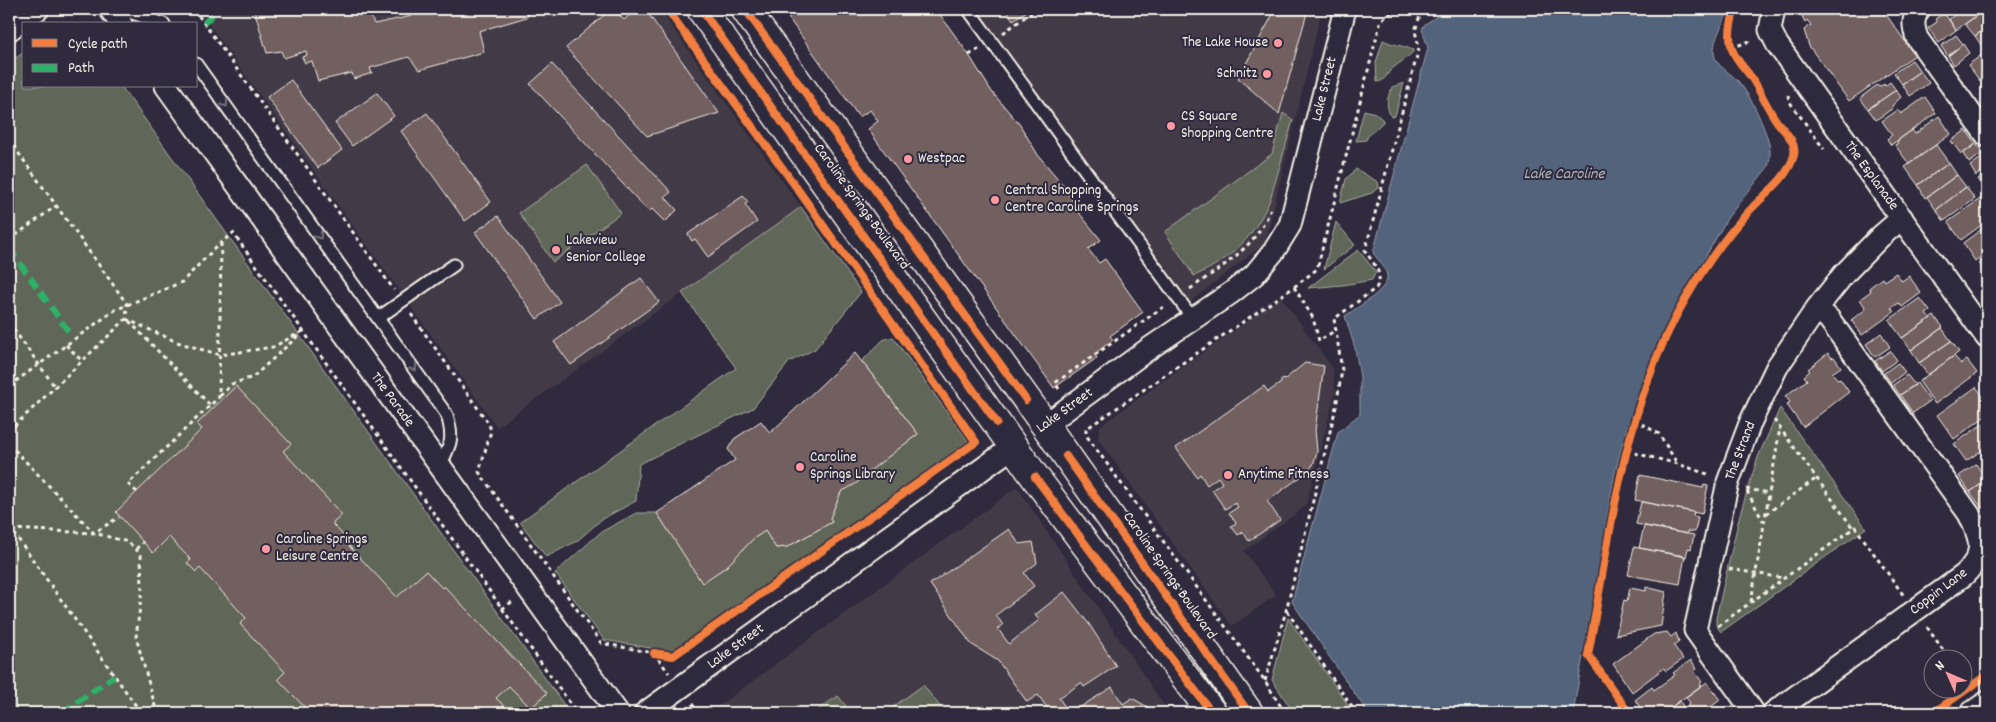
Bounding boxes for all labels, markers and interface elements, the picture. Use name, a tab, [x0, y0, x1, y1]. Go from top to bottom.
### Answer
legend	[22, 22, 198, 88]
place label: The Lake House	[1182, 32, 1268, 54]
text: Cycle path	[68, 34, 128, 56]
marker: The Lake House	[1272, 37, 1284, 49]
street label: Lake Street	[1306, 54, 1344, 124]
text: Path	[68, 58, 94, 80]
place label: Schnitz	[1217, 63, 1257, 85]
marker: Schnitz	[1261, 68, 1273, 80]
one-way arrow	[219, 98, 228, 108]
place label: CS Square Shopping Centre	[1181, 106, 1274, 145]
marker: CS Square Shopping Centre	[1165, 120, 1177, 132]
street label: The Esplanade	[1838, 137, 1904, 216]
street label: Caroline Springs Boulevard	[808, 139, 914, 275]
place label: Westpac	[918, 148, 965, 170]
marker: Westpac	[902, 153, 914, 165]
water label: Lake Caroline	[1524, 163, 1605, 186]
place label: Central Shopping Centre Caroline Springs	[1005, 180, 1139, 219]
marker: Central Shopping Centre Caroline Springs	[989, 194, 1001, 206]
one-way arrow	[313, 230, 322, 240]
place label: Lakeview Senior College	[566, 230, 646, 269]
marker: Lakeview Senior College	[550, 244, 562, 256]
one-way arrow	[407, 363, 417, 372]
street label: The Parade	[365, 368, 420, 432]
street label: Lake Street	[1032, 382, 1098, 439]
street label: The Strand	[1720, 418, 1762, 484]
place label: Caroline Springs Library	[810, 447, 896, 486]
marker: Caroline Springs Library	[794, 461, 806, 473]
place label: Anytime Fitness	[1238, 464, 1329, 486]
marker: Anytime Fitness	[1222, 469, 1234, 481]
street label: Caroline Springs Boulevard	[1117, 508, 1221, 644]
place label: Caroline Springs Leisure Centre	[276, 529, 368, 568]
marker: Caroline Springs Leisure Centre	[260, 543, 272, 555]
street label: Coppin Lane	[1905, 563, 1973, 621]
street label: Lake Street	[703, 618, 769, 675]
north arrow	[1924, 650, 1974, 700]
text: N	[1931, 657, 1950, 676]

